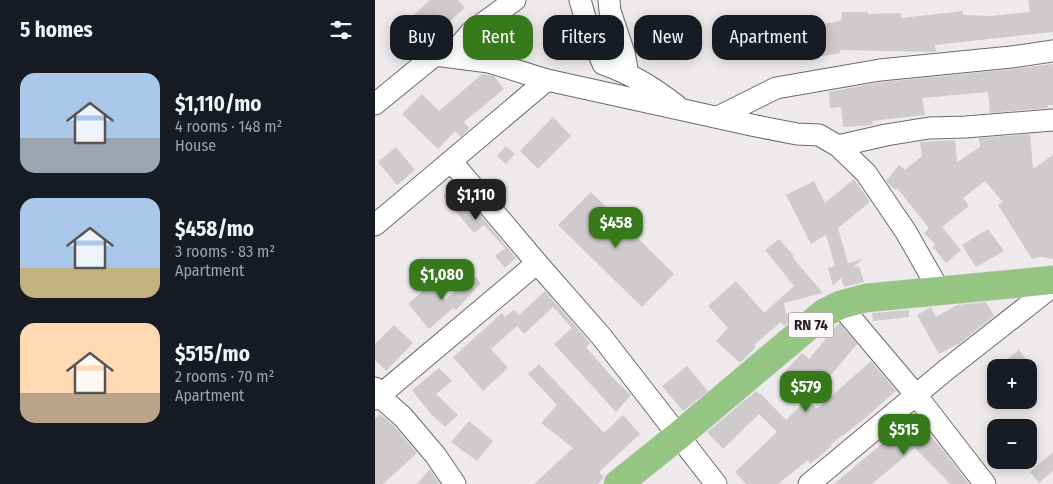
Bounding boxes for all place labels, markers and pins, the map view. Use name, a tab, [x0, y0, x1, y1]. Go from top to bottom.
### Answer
pin: $1,110	[435, 178, 517, 221]
pin: $458	[586, 206, 646, 249]
pin: $1,080	[401, 258, 483, 301]
pin: $579	[776, 370, 836, 413]
pin: $515	[874, 414, 934, 456]

